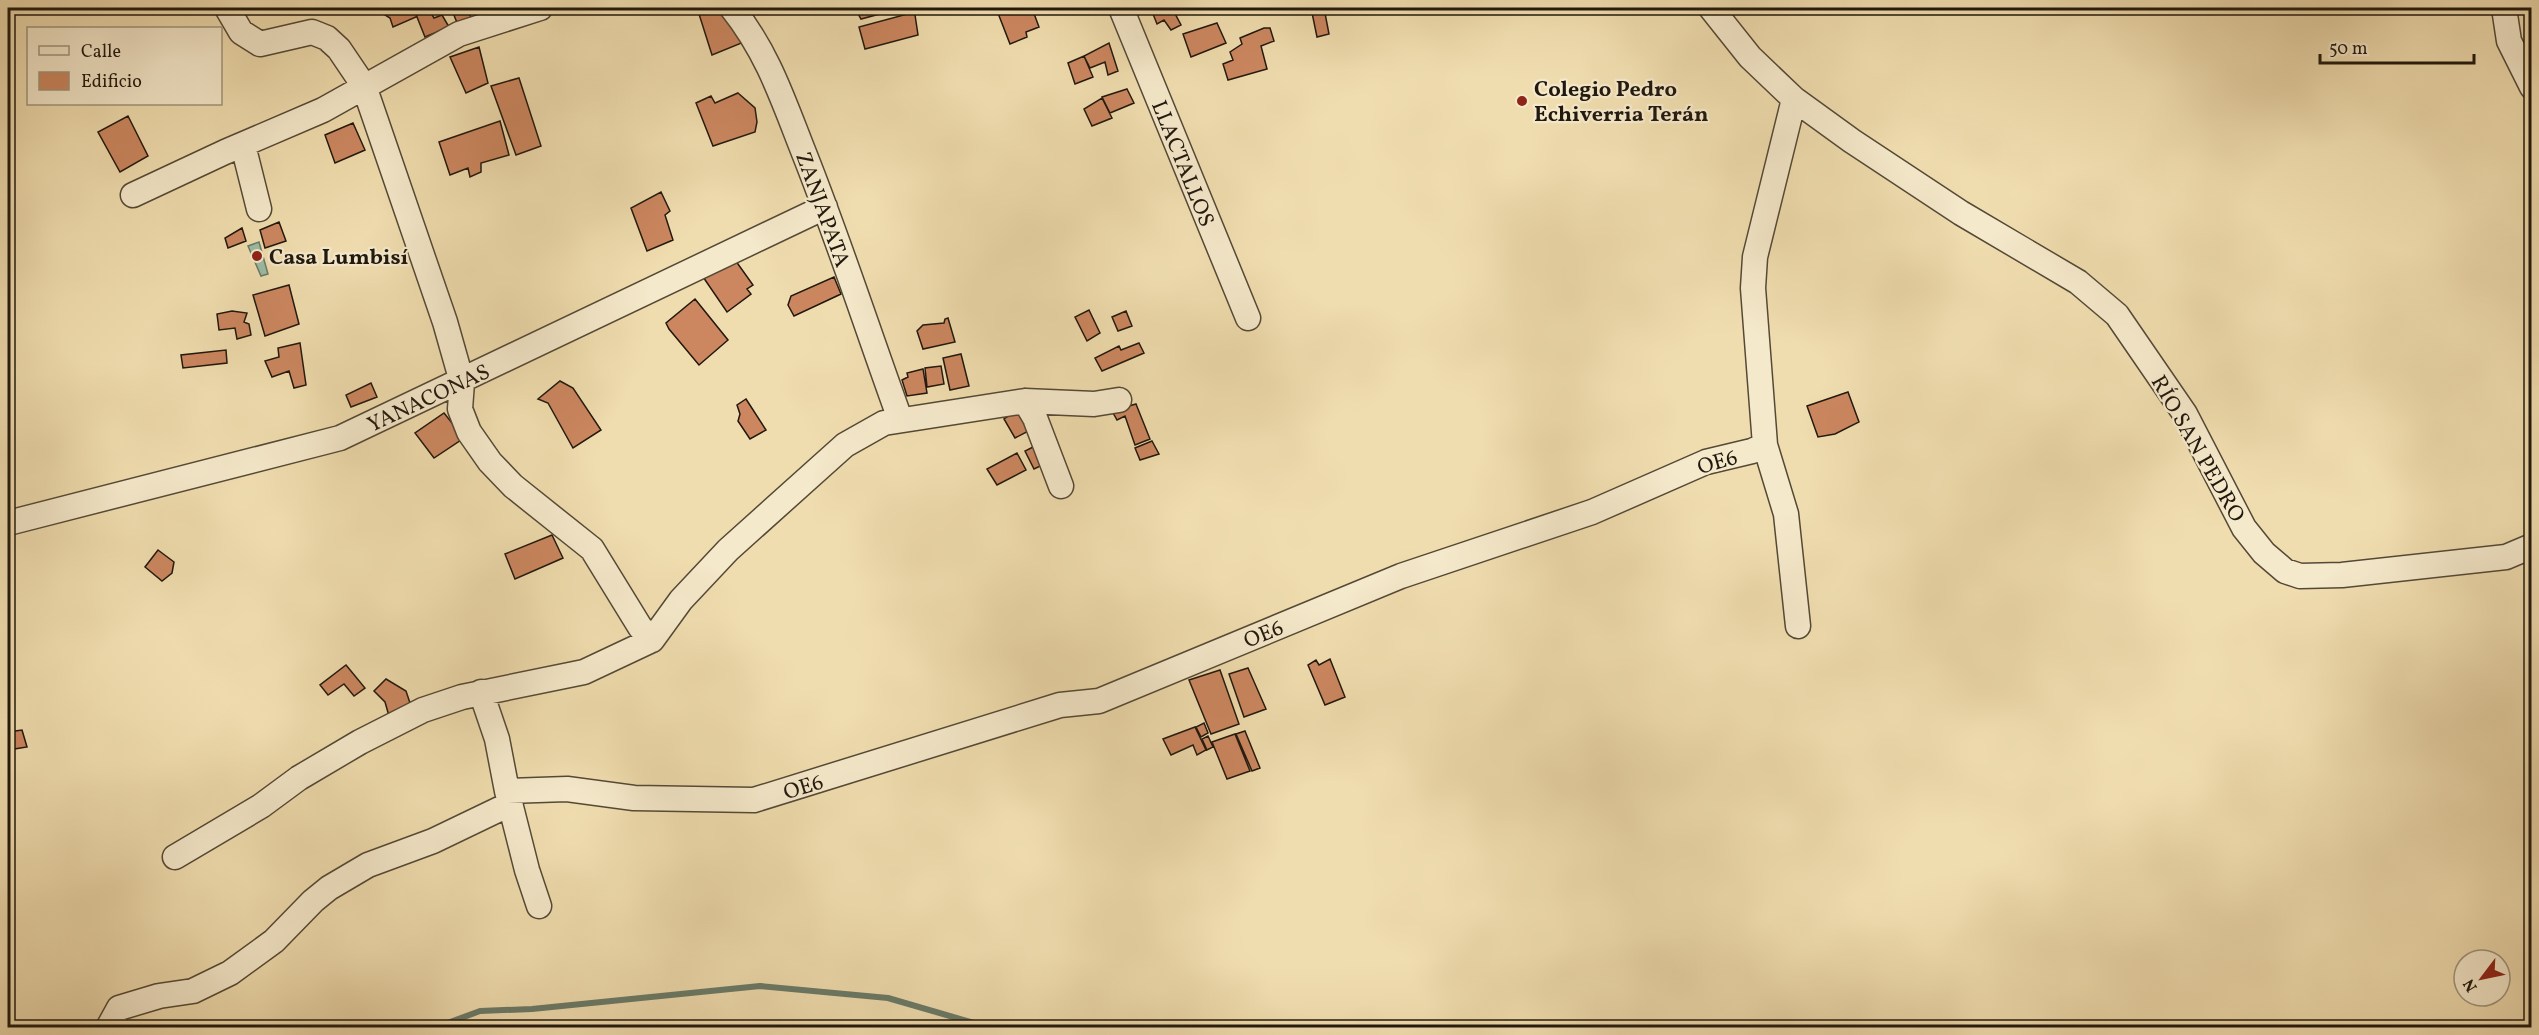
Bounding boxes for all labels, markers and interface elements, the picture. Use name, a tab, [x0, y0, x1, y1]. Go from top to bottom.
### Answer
legend	[27, 27, 222, 105]
scale bar	[2320, 27, 2474, 65]
text: 50 m	[2329, 37, 2368, 62]
text: Calle	[81, 40, 121, 65]
text: Edificio	[81, 70, 142, 95]
place label: Colegio Pedro Echiverria Terán	[1534, 75, 1709, 131]
marker: Colegio Pedro Echiverria Terán	[1515, 94, 1529, 108]
street label: LLACTALLOS	[1142, 96, 1221, 232]
street label: ZANJAPATA	[786, 148, 857, 272]
place label: Casa Lumbisí	[269, 243, 408, 274]
marker: Casa Lumbisí	[250, 249, 264, 263]
street label: YANACONAS	[363, 357, 496, 441]
street label: RÍO SAN PEDRO	[2142, 370, 2251, 528]
street label: OE6	[1694, 443, 1741, 484]
street label: OE6	[1239, 613, 1288, 657]
street label: OE6	[780, 768, 828, 809]
north arrow	[2452, 948, 2512, 1008]
text: N	[2458, 974, 2483, 996]

